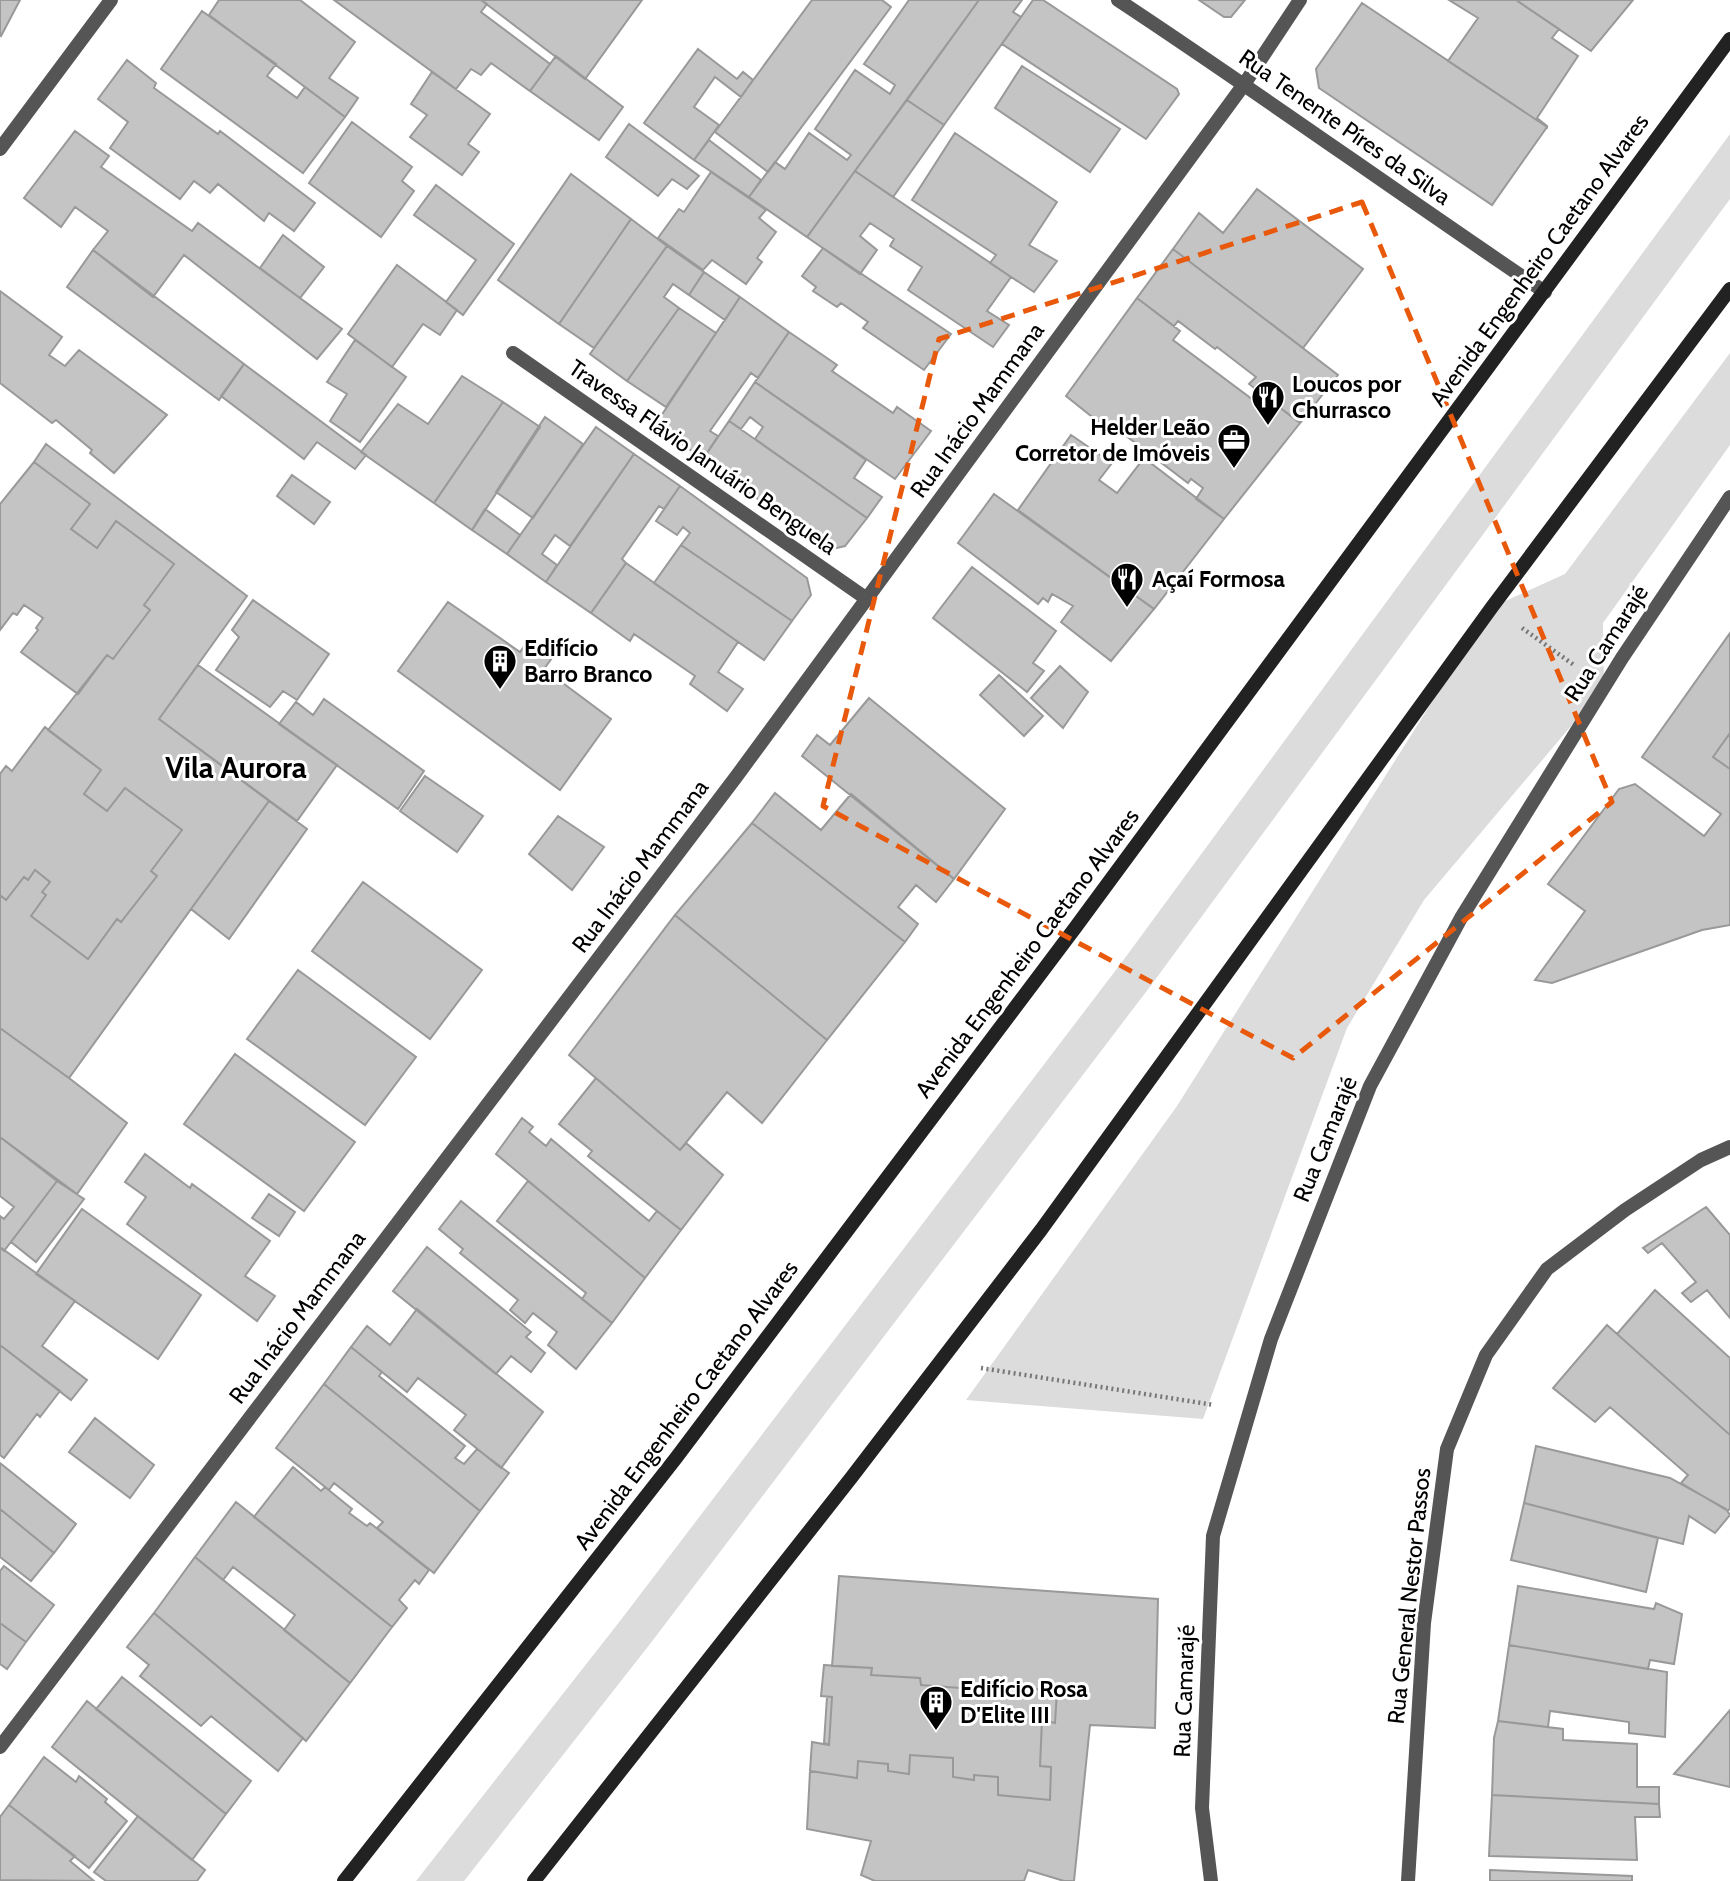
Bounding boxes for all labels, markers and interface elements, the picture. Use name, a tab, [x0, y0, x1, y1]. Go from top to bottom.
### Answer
street label: Rua Tenente Píres da Silva	[1234, 43, 1456, 211]
street label: Avenida Engenheiro Caetano Alvares	[1423, 108, 1655, 412]
street label: Rua Inácio Mammana	[904, 317, 1050, 503]
street label: Travessa Flávio Januário Benguela	[564, 353, 842, 561]
place label: Loucos por Churrasco	[1292, 370, 1402, 424]
restaurant icon: Loucos por Churrasco	[1249, 378, 1287, 427]
place label: Helder Leão Corretor de Imóveis	[1015, 413, 1210, 467]
office icon: Helder Leão Corretor de Imóveis	[1215, 421, 1253, 470]
restaurant icon: Açaí Formosa	[1108, 560, 1146, 609]
place label: Açaí Formosa	[1152, 565, 1286, 593]
street label: Rua Camarajé	[1558, 579, 1654, 706]
place label: Edifício Barro Branco	[524, 634, 652, 688]
building icon: Edifício Barro Branco	[481, 642, 519, 691]
district label: Vila Aurora	[165, 749, 307, 786]
street label: Rua Inácio Mammana	[566, 774, 714, 958]
street label: Avenida Engenheiro Caetano Alvares	[909, 803, 1145, 1103]
street label: Rua Camarajé	[1287, 1072, 1363, 1206]
street label: Rua Inácio Mammana	[223, 1225, 371, 1409]
street label: Avenida Engenheiro Caetano Alvares	[568, 1255, 804, 1555]
street label: Rua General Nestor Passos	[1382, 1467, 1436, 1725]
street label: Rua Camarajé	[1168, 1624, 1200, 1758]
place label: Edifício Rosa D'Elite III	[960, 1675, 1088, 1729]
building icon: Edifício Rosa D'Elite III	[917, 1683, 955, 1732]

